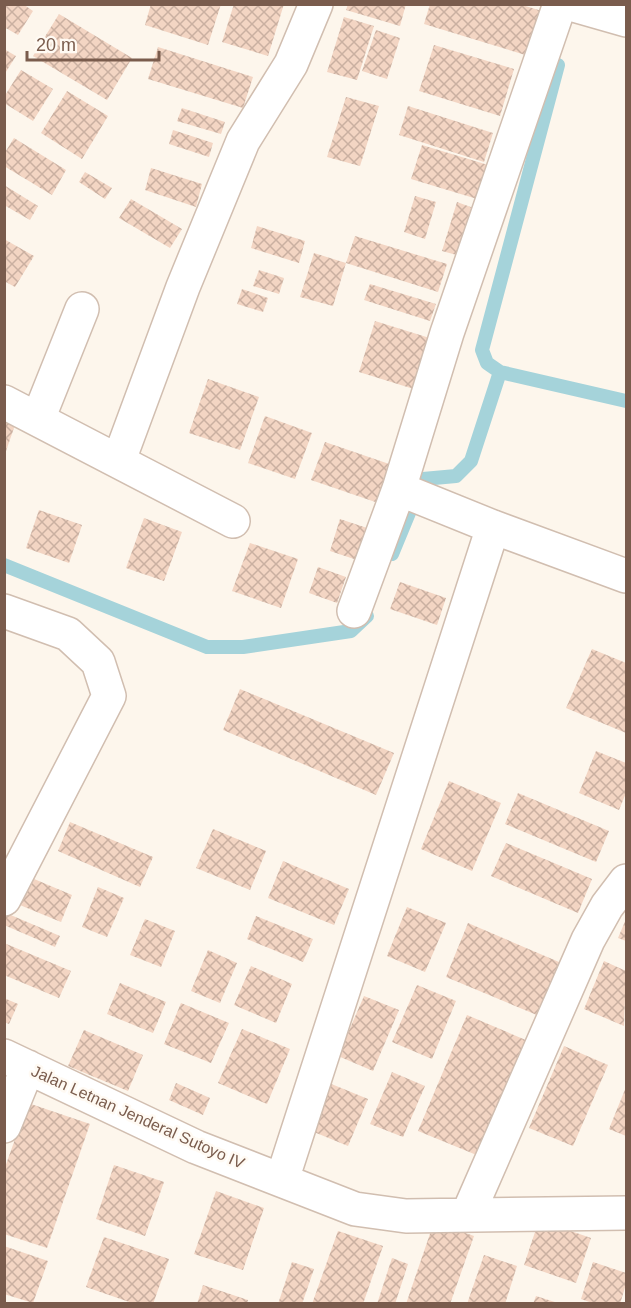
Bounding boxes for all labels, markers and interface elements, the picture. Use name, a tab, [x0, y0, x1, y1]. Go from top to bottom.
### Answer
scale bar	[27, 24, 159, 62]
text: 20 m	[36, 35, 76, 55]
street label: Jalan Letnan Jenderal Sutoyo IV	[29, 1062, 247, 1172]

